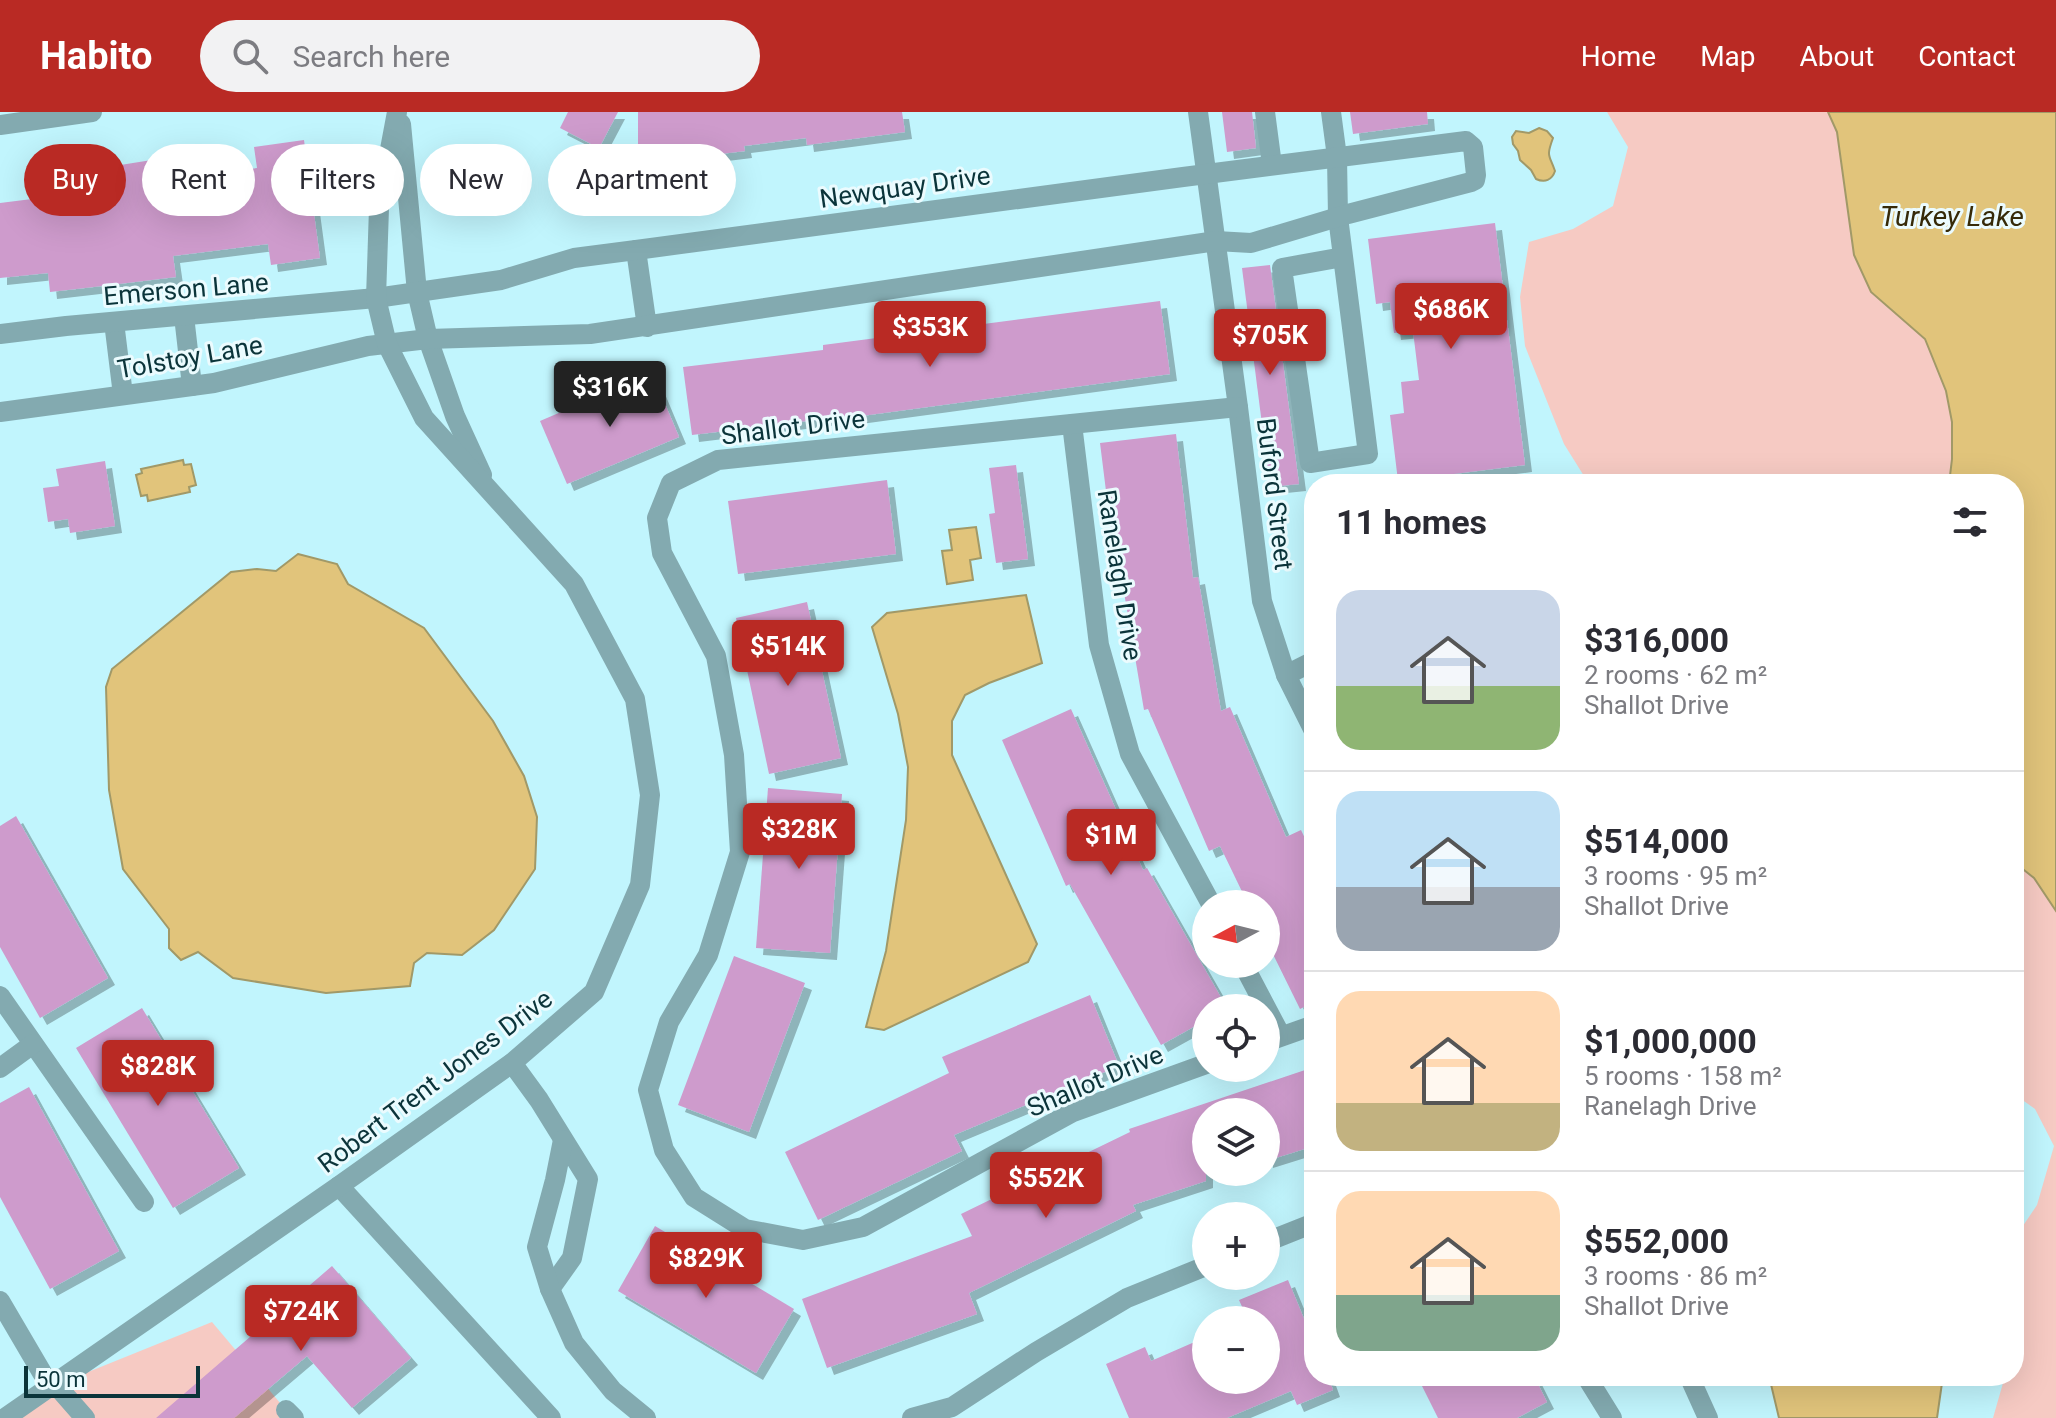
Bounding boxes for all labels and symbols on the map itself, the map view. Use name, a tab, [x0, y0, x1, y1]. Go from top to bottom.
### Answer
street label: Newquay Drive	[818, 160, 992, 214]
water label: Turkey Lake	[1880, 200, 2024, 233]
street label: Emerson Lane	[102, 267, 270, 311]
pin: $686K	[1395, 283, 1507, 351]
pin: $353K	[874, 301, 986, 369]
pin: $705K	[1214, 309, 1326, 377]
street label: Tolstoy Lane	[115, 329, 265, 385]
pin: $316K	[554, 361, 666, 429]
street label: Shallot Drive	[719, 403, 867, 451]
street label: Buford Street	[1251, 416, 1299, 572]
street label: Ranelagh Drive	[1092, 487, 1148, 663]
pin: $514K	[732, 620, 844, 688]
pin: $328K	[743, 803, 855, 871]
pin: $1M	[1072, 809, 1150, 877]
north arrow	[1192, 890, 1280, 978]
street label: Robert Trent Jones Drive	[312, 983, 558, 1179]
street label: Shallot Drive	[1023, 1039, 1167, 1123]
pin: $828K	[102, 1040, 214, 1108]
pin: $552K	[990, 1152, 1102, 1220]
pin: $829K	[650, 1232, 762, 1300]
pin: $724K	[245, 1285, 357, 1353]
scale bar	[24, 1362, 200, 1398]

